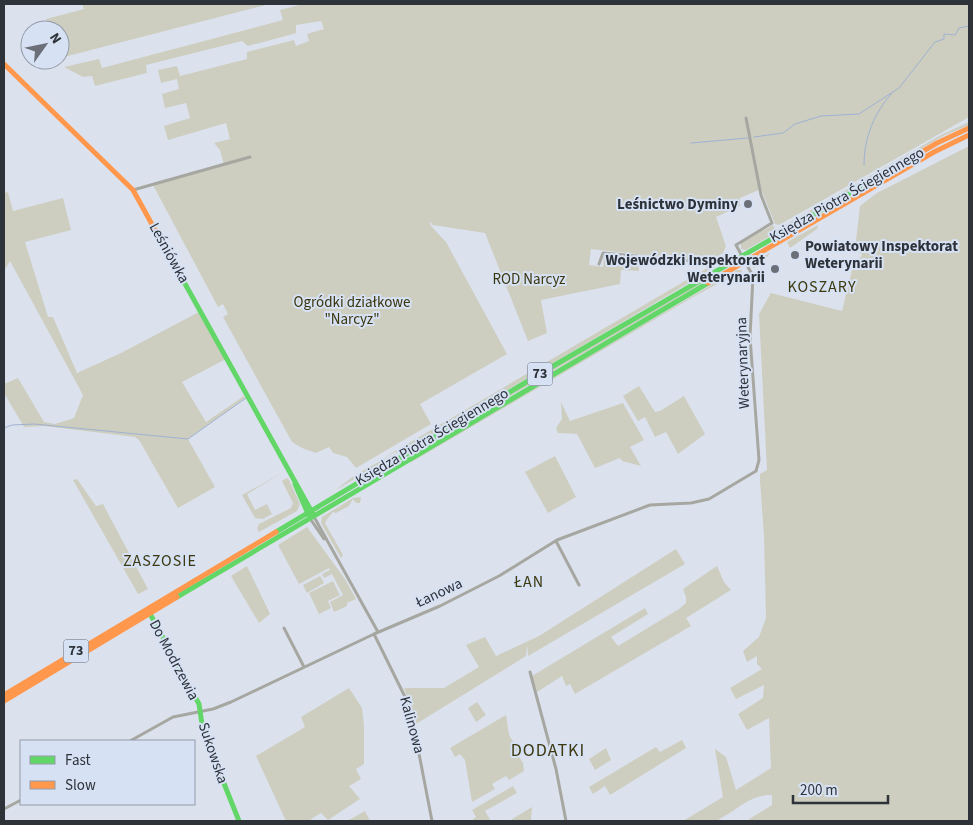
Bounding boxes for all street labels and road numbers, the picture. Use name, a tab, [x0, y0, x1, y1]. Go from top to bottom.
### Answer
street label: Księdza Piotra Ściegiennego	[766, 142, 928, 248]
street label: Leśniówka	[144, 219, 194, 287]
street label: Weterynaryjna	[731, 317, 755, 409]
road number: 73	[528, 362, 552, 386]
street label: Księdza Piotra Ściegiennego	[351, 383, 513, 491]
street label: Łanowa	[411, 573, 466, 613]
street label: Do Modrzewia	[144, 616, 204, 704]
road number: 73	[64, 640, 88, 662]
street label: Kalinowa	[394, 694, 430, 756]
street label: Sukowska	[193, 720, 233, 786]

